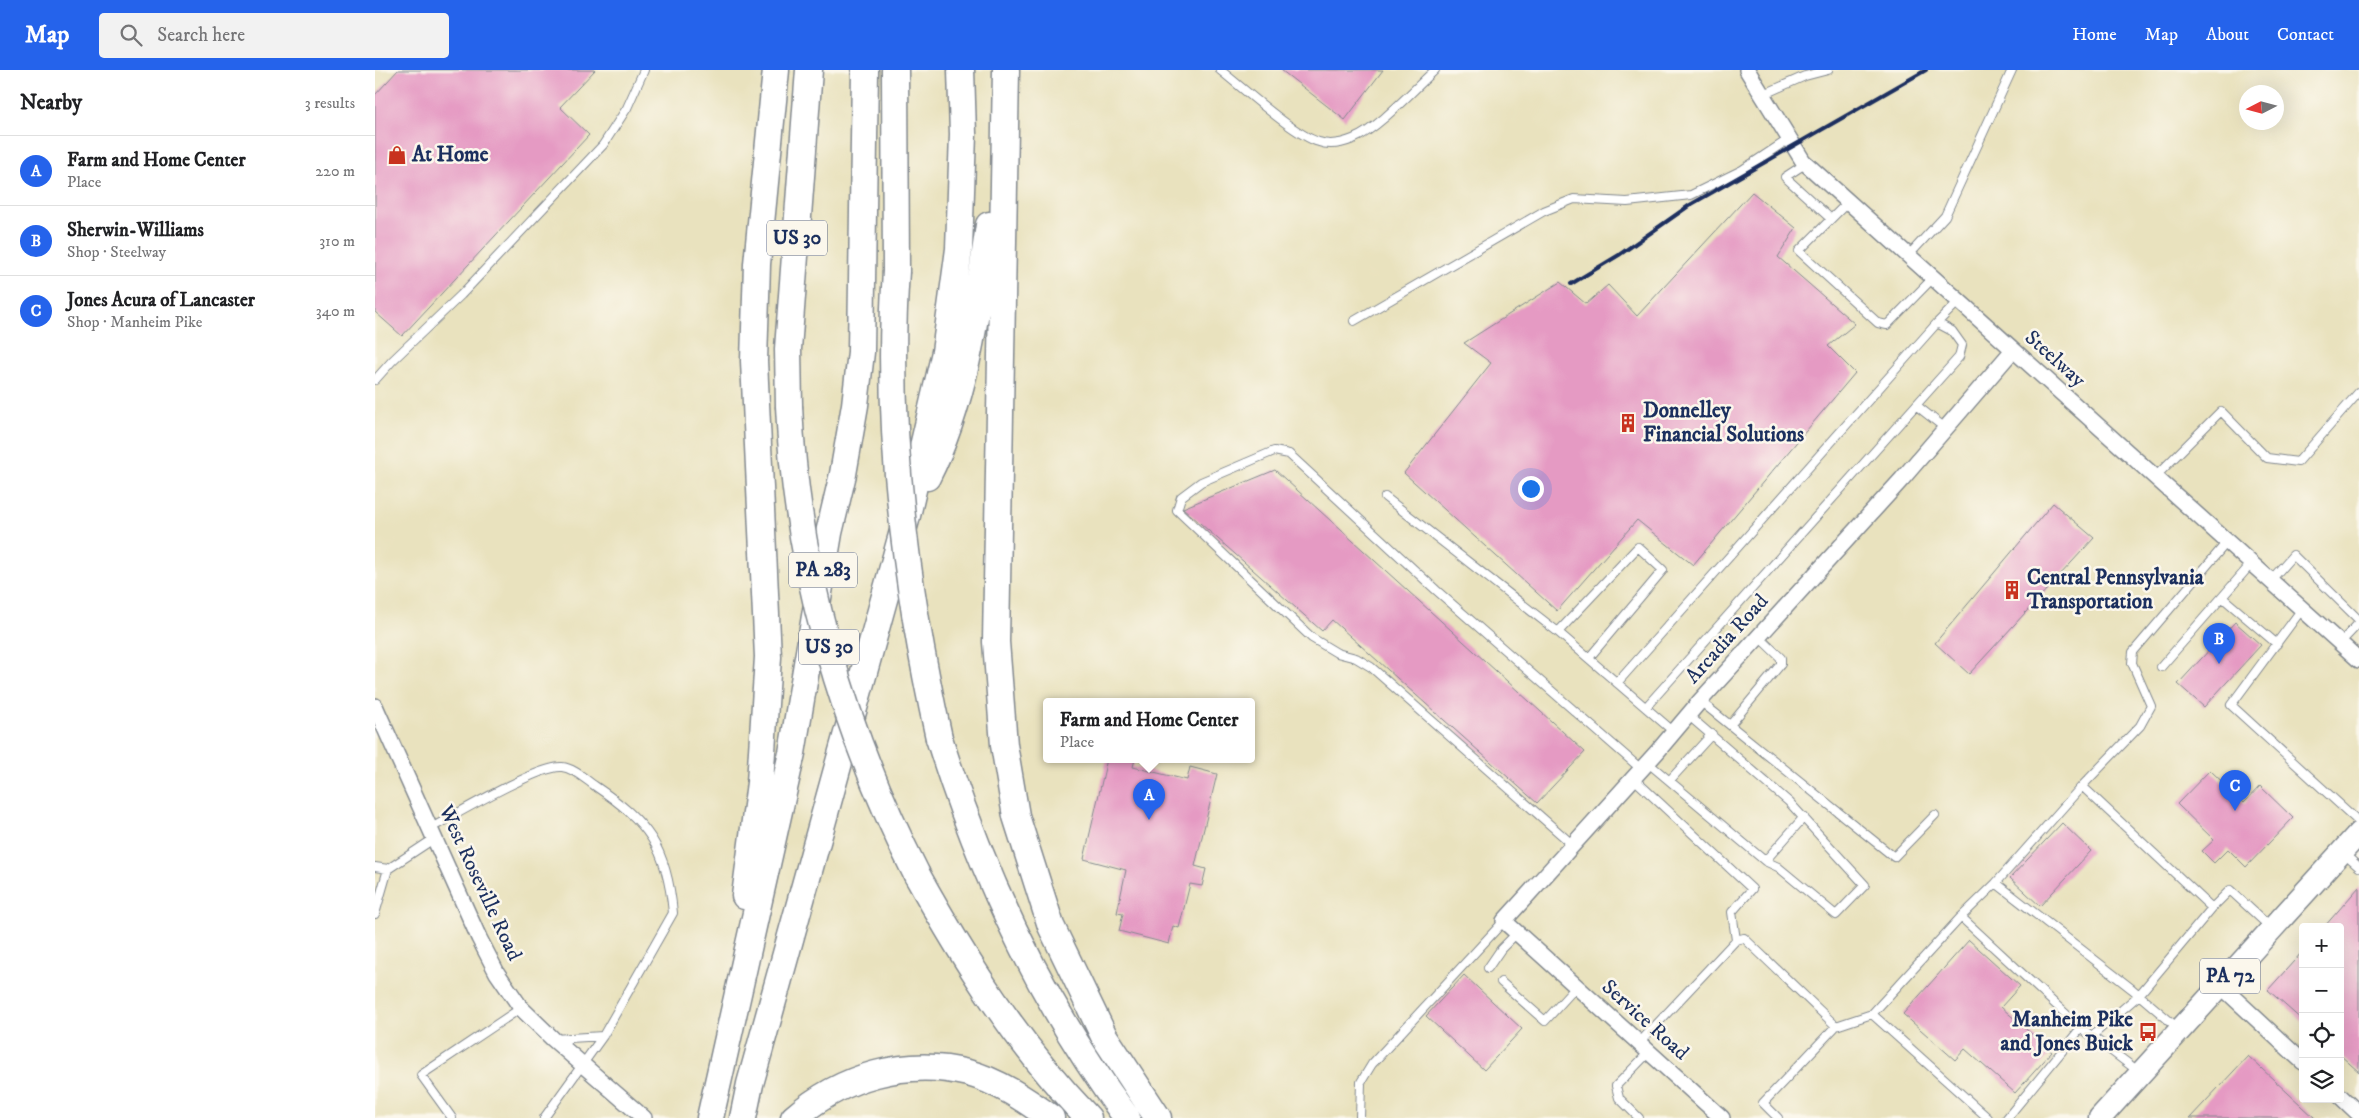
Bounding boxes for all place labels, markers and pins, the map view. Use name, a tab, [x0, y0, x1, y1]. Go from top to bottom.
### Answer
place label: At Home	[411, 142, 489, 168]
shop icon: At Home	[386, 144, 408, 166]
place label: Donnelley Financial Solutions	[1643, 398, 1804, 448]
building icon: Donnelley Financial Solutions	[1617, 412, 1639, 434]
place label: Central Pennsylvania Transportation	[2026, 565, 2205, 615]
building icon: Central Pennsylvania Transportation	[2001, 579, 2023, 601]
pin: B	[2203, 623, 2235, 664]
pin: C	[2219, 770, 2251, 811]
pin: A	[1133, 779, 1165, 820]
place label: Manheim Pike and Jones Buick	[2001, 1007, 2134, 1057]
bus stop icon: Manheim Pike and Jones Buick	[2137, 1021, 2159, 1043]

